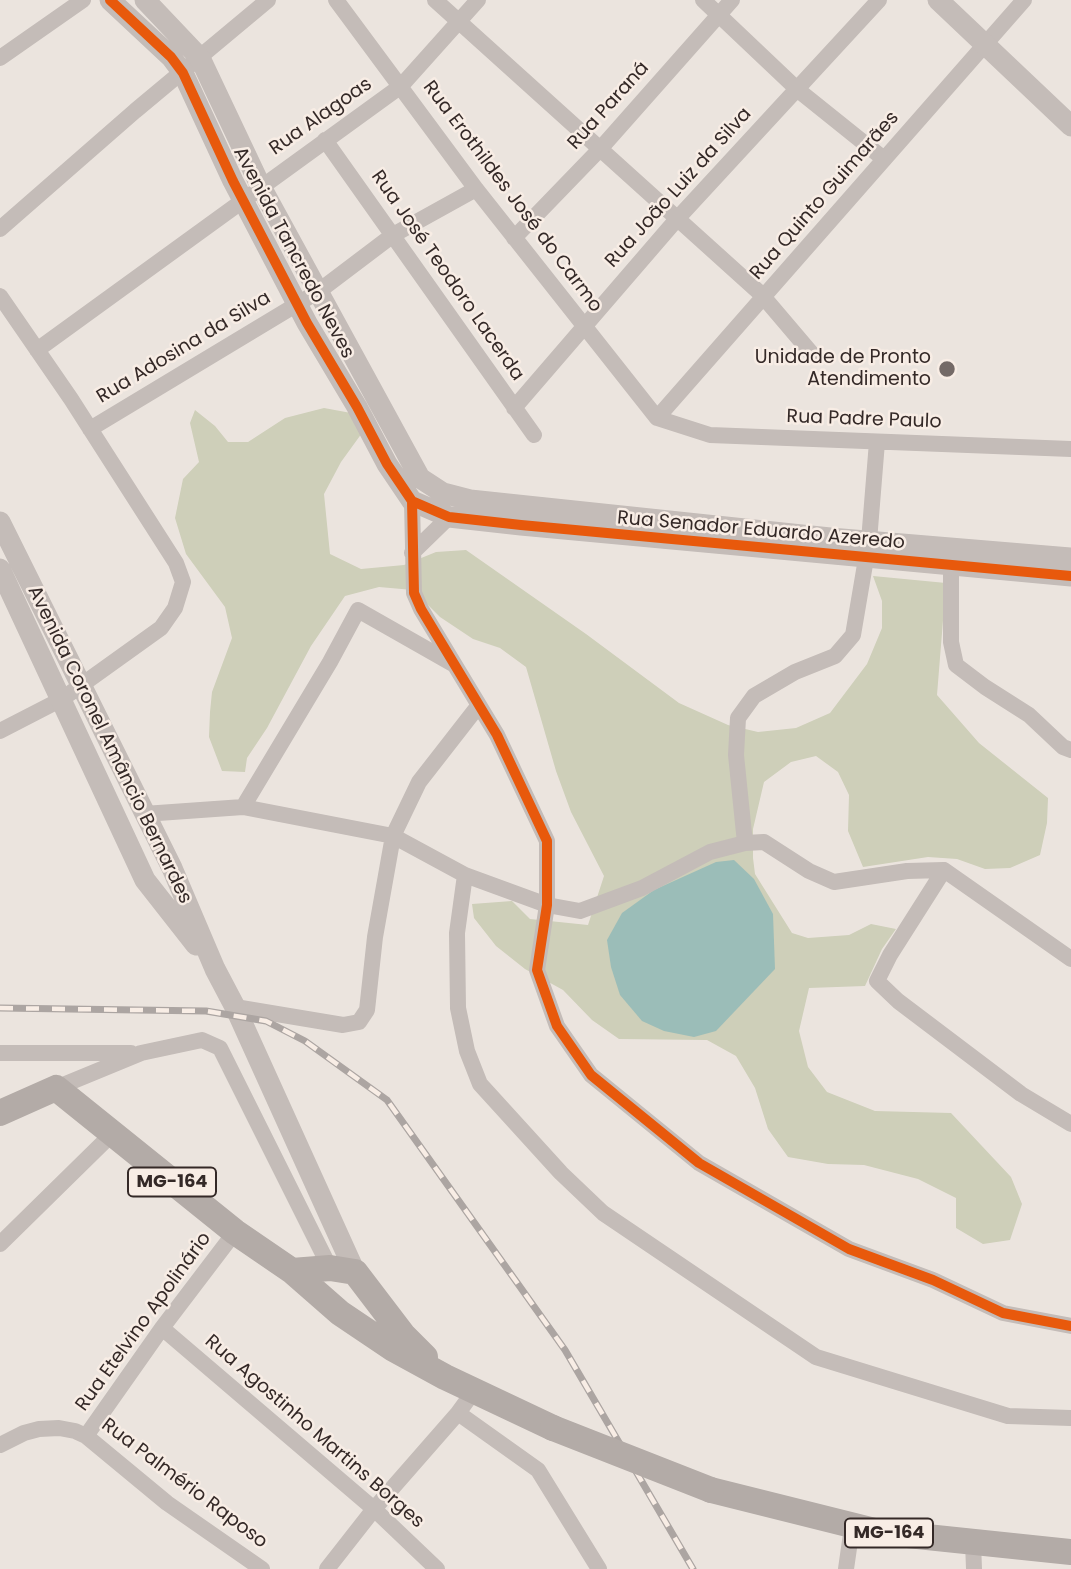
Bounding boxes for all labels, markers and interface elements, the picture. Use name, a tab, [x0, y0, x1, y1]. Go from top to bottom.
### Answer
street label: Rua Paraná	[564, 57, 654, 155]
street label: Rua Alagoas	[265, 73, 377, 161]
street label: Rua Erothildes José do Carmo	[417, 77, 607, 317]
street label: Rua João Luiz da Silva	[601, 103, 757, 273]
street label: Rua Quinto Guimarães	[746, 107, 904, 285]
street label: Avenida Tancredo Neves	[228, 143, 358, 363]
street label: Rua José Teodoro Lacerda	[366, 167, 528, 385]
street label: Rua Adosina da Silva	[93, 287, 275, 409]
place label: Unidade de Pronto Atendimento	[755, 347, 931, 391]
marker: Unidade de Pronto Atendimento	[937, 359, 957, 379]
street label: Rua Padre Paulo	[786, 406, 942, 434]
street label: Rua Senador Eduardo Azeredo	[616, 507, 906, 555]
street label: Avenida Coronel Amâncio Bernardes	[22, 582, 196, 908]
road number: MG-164	[128, 1168, 216, 1196]
street label: Rua Etelvino Apolinário	[71, 1228, 217, 1416]
street label: Rua Agostinho Martins Borges	[200, 1331, 428, 1533]
street label: Rua Palmério Raposo	[96, 1414, 272, 1554]
road number: MG-164	[845, 1518, 933, 1548]

